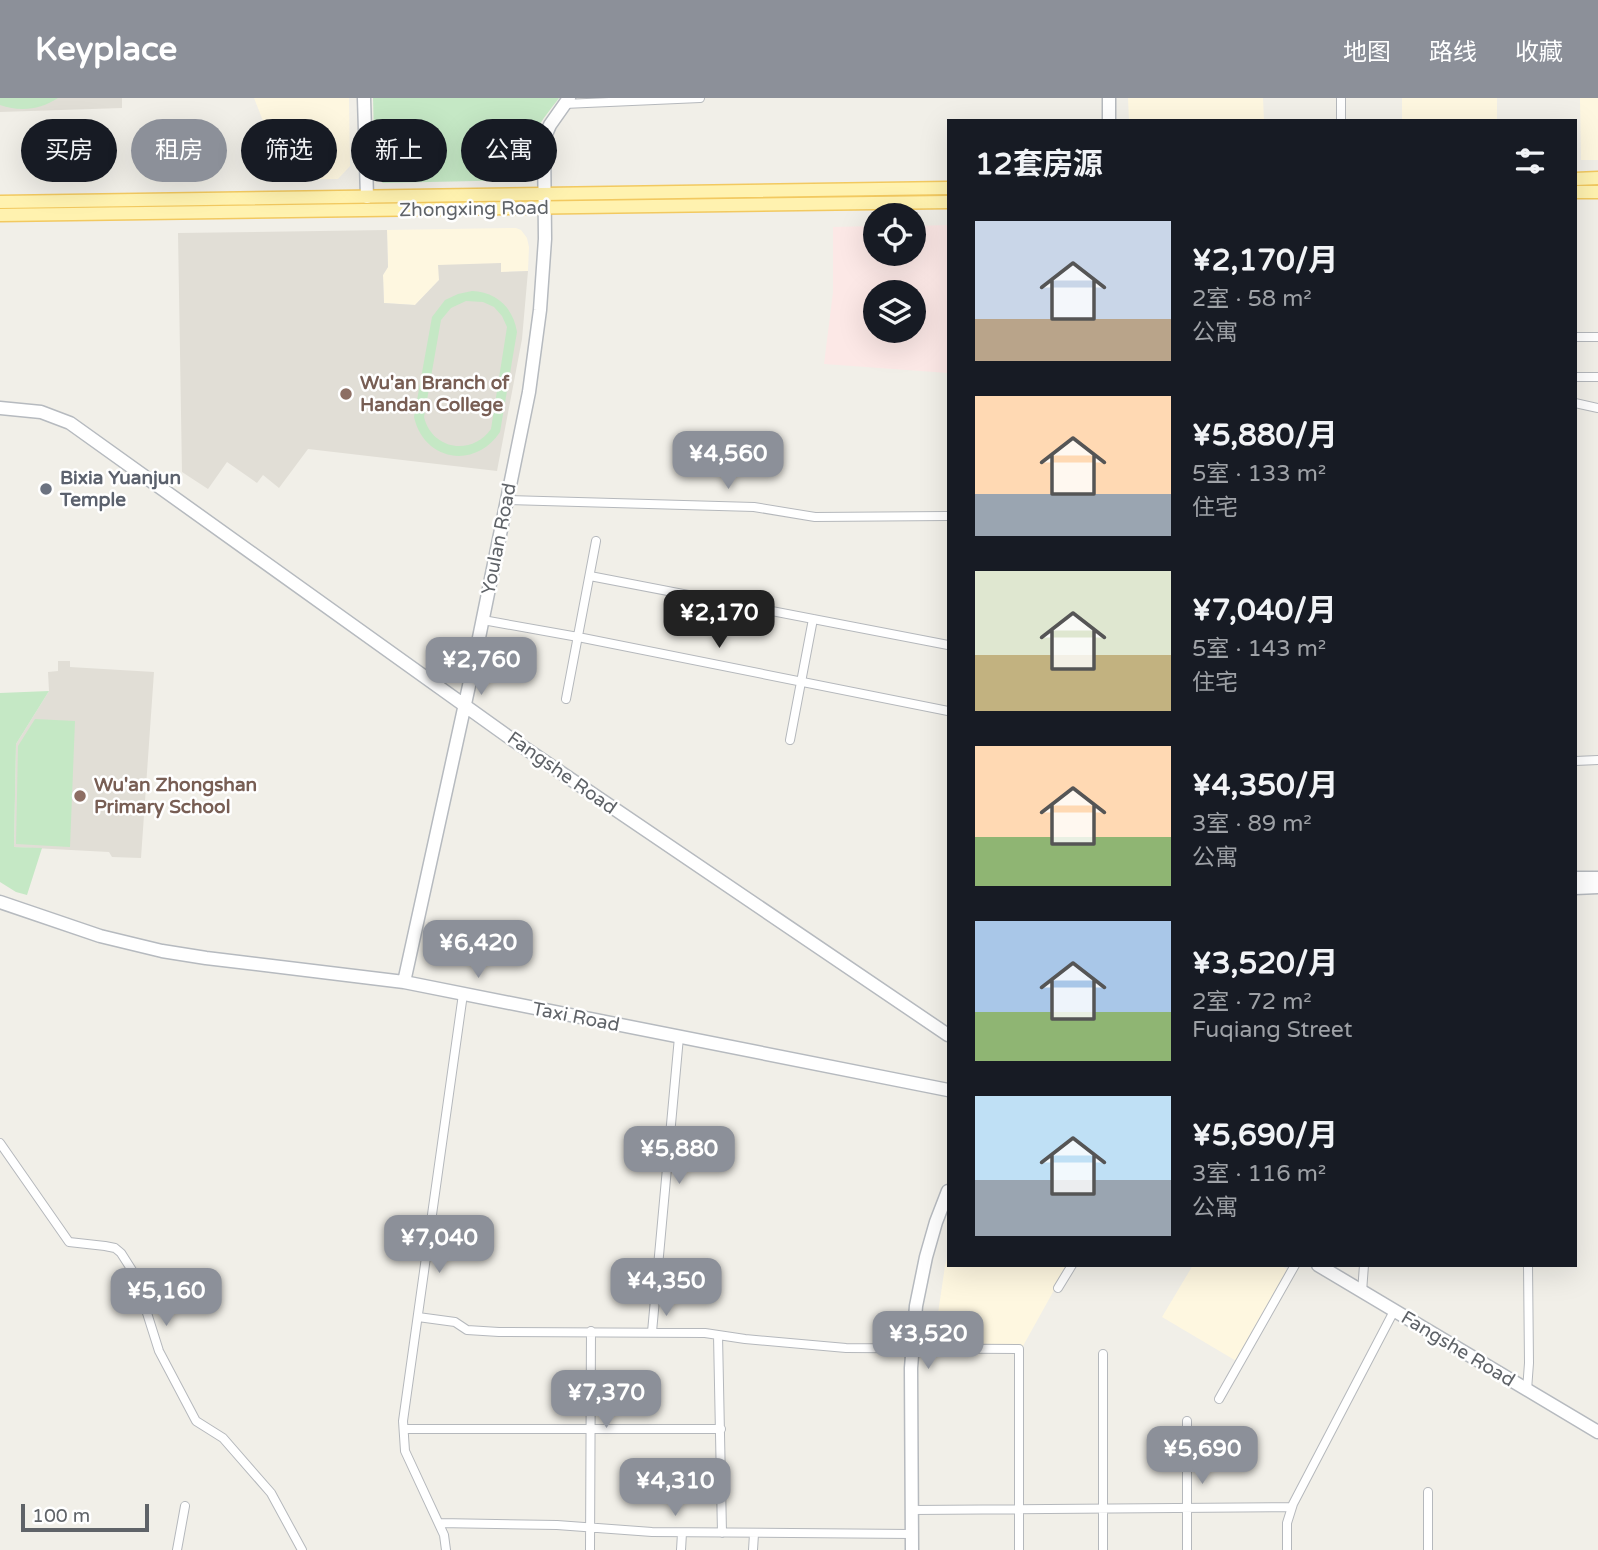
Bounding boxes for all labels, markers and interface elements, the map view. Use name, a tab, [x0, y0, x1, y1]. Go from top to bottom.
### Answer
text: Keyplace	[35, 30, 177, 69]
text: 地图	[1343, 38, 1391, 67]
text: 路线	[1429, 38, 1477, 67]
text: 收藏	[1515, 38, 1563, 67]
chip: 买房	[21, 119, 117, 182]
chip: 租房	[131, 119, 227, 182]
chip: 筛选	[241, 119, 337, 182]
chip: 新上	[351, 119, 447, 182]
chip: 公寓	[461, 119, 557, 182]
icon: filters	[1511, 142, 1549, 180]
text: 12套房源	[975, 146, 1103, 183]
street label: Zhongxing Road	[399, 197, 549, 221]
map controls	[863, 203, 926, 343]
button: locate	[863, 203, 926, 266]
text: ¥2,170/月	[1192, 242, 1338, 279]
icon: home	[1031, 249, 1115, 333]
button: layers	[863, 280, 926, 343]
text: 2室 · 58 m²	[1192, 285, 1312, 313]
text: 公寓	[1192, 319, 1238, 347]
place label: Wu'an Branch of Handan College	[360, 372, 510, 417]
marker: Wu'an Branch of Handan College	[338, 386, 354, 402]
text: ¥5,880/月	[1192, 417, 1338, 454]
icon: home	[1031, 424, 1115, 508]
pin: ¥4,560	[671, 432, 785, 491]
text: ¥4,560	[689, 440, 767, 468]
text: 5室 · 133 m²	[1192, 460, 1326, 488]
place label: Bixia Yuanjun Temple	[59, 467, 181, 512]
marker: Bixia Yuanjun Temple	[38, 481, 54, 497]
street label: Youlan Road	[477, 481, 521, 597]
text: 住宅	[1192, 494, 1238, 522]
pin: ¥2,170	[662, 590, 776, 650]
text: ¥7,040/月	[1192, 592, 1337, 629]
text: ¥2,170	[680, 599, 758, 627]
icon: home	[1031, 599, 1115, 683]
text: 5室 · 143 m²	[1192, 635, 1326, 663]
pin: ¥2,760	[424, 638, 538, 697]
text: ¥2,760	[442, 646, 520, 674]
text: 住宅	[1192, 669, 1238, 697]
street label: Fangshe Road	[503, 727, 621, 819]
text: ¥4,350/月	[1192, 767, 1338, 804]
place label: Wu'an Zhongshan Primary School	[94, 774, 257, 819]
icon: home	[1031, 774, 1115, 858]
marker: Wu'an Zhongshan Primary School	[72, 788, 88, 804]
text: 3室 · 89 m²	[1192, 810, 1312, 838]
text: 公寓	[1192, 844, 1238, 872]
pin: ¥6,420	[421, 920, 535, 980]
text: ¥6,420	[439, 929, 517, 957]
text: ¥3,520/月	[1192, 945, 1338, 982]
icon: home	[1031, 949, 1115, 1033]
text: 2室 · 72 m²	[1192, 988, 1312, 1016]
street label: Taxi Road	[530, 998, 622, 1036]
text: Fuqiang Street	[1192, 1016, 1353, 1044]
text: ¥5,690/月	[1192, 1117, 1338, 1154]
icon: home	[1031, 1124, 1115, 1208]
pin: ¥5,880	[622, 1126, 736, 1186]
text: ¥5,880	[640, 1135, 718, 1163]
text: 3室 · 116 m²	[1192, 1160, 1326, 1188]
text: 公寓	[1192, 1194, 1238, 1222]
pin: ¥7,040	[382, 1216, 496, 1275]
text: ¥7,040	[400, 1224, 478, 1252]
pin: ¥4,350	[609, 1258, 723, 1318]
text: ¥4,350	[627, 1267, 705, 1295]
pin: ¥5,160	[109, 1268, 223, 1328]
text: ¥5,160	[127, 1277, 205, 1305]
street label: Fangshe Road	[1397, 1306, 1519, 1392]
pin: ¥3,520	[871, 1312, 985, 1371]
text: ¥3,520	[889, 1320, 967, 1348]
pin: ¥7,370	[549, 1370, 663, 1430]
text: ¥7,370	[567, 1379, 645, 1407]
pin: ¥5,690	[1145, 1426, 1259, 1486]
text: ¥5,690	[1163, 1435, 1241, 1463]
pin: ¥4,310	[618, 1458, 732, 1518]
text: ¥4,310	[636, 1467, 714, 1495]
scale bar	[21, 1501, 149, 1533]
text: 100 m	[32, 1505, 90, 1527]

